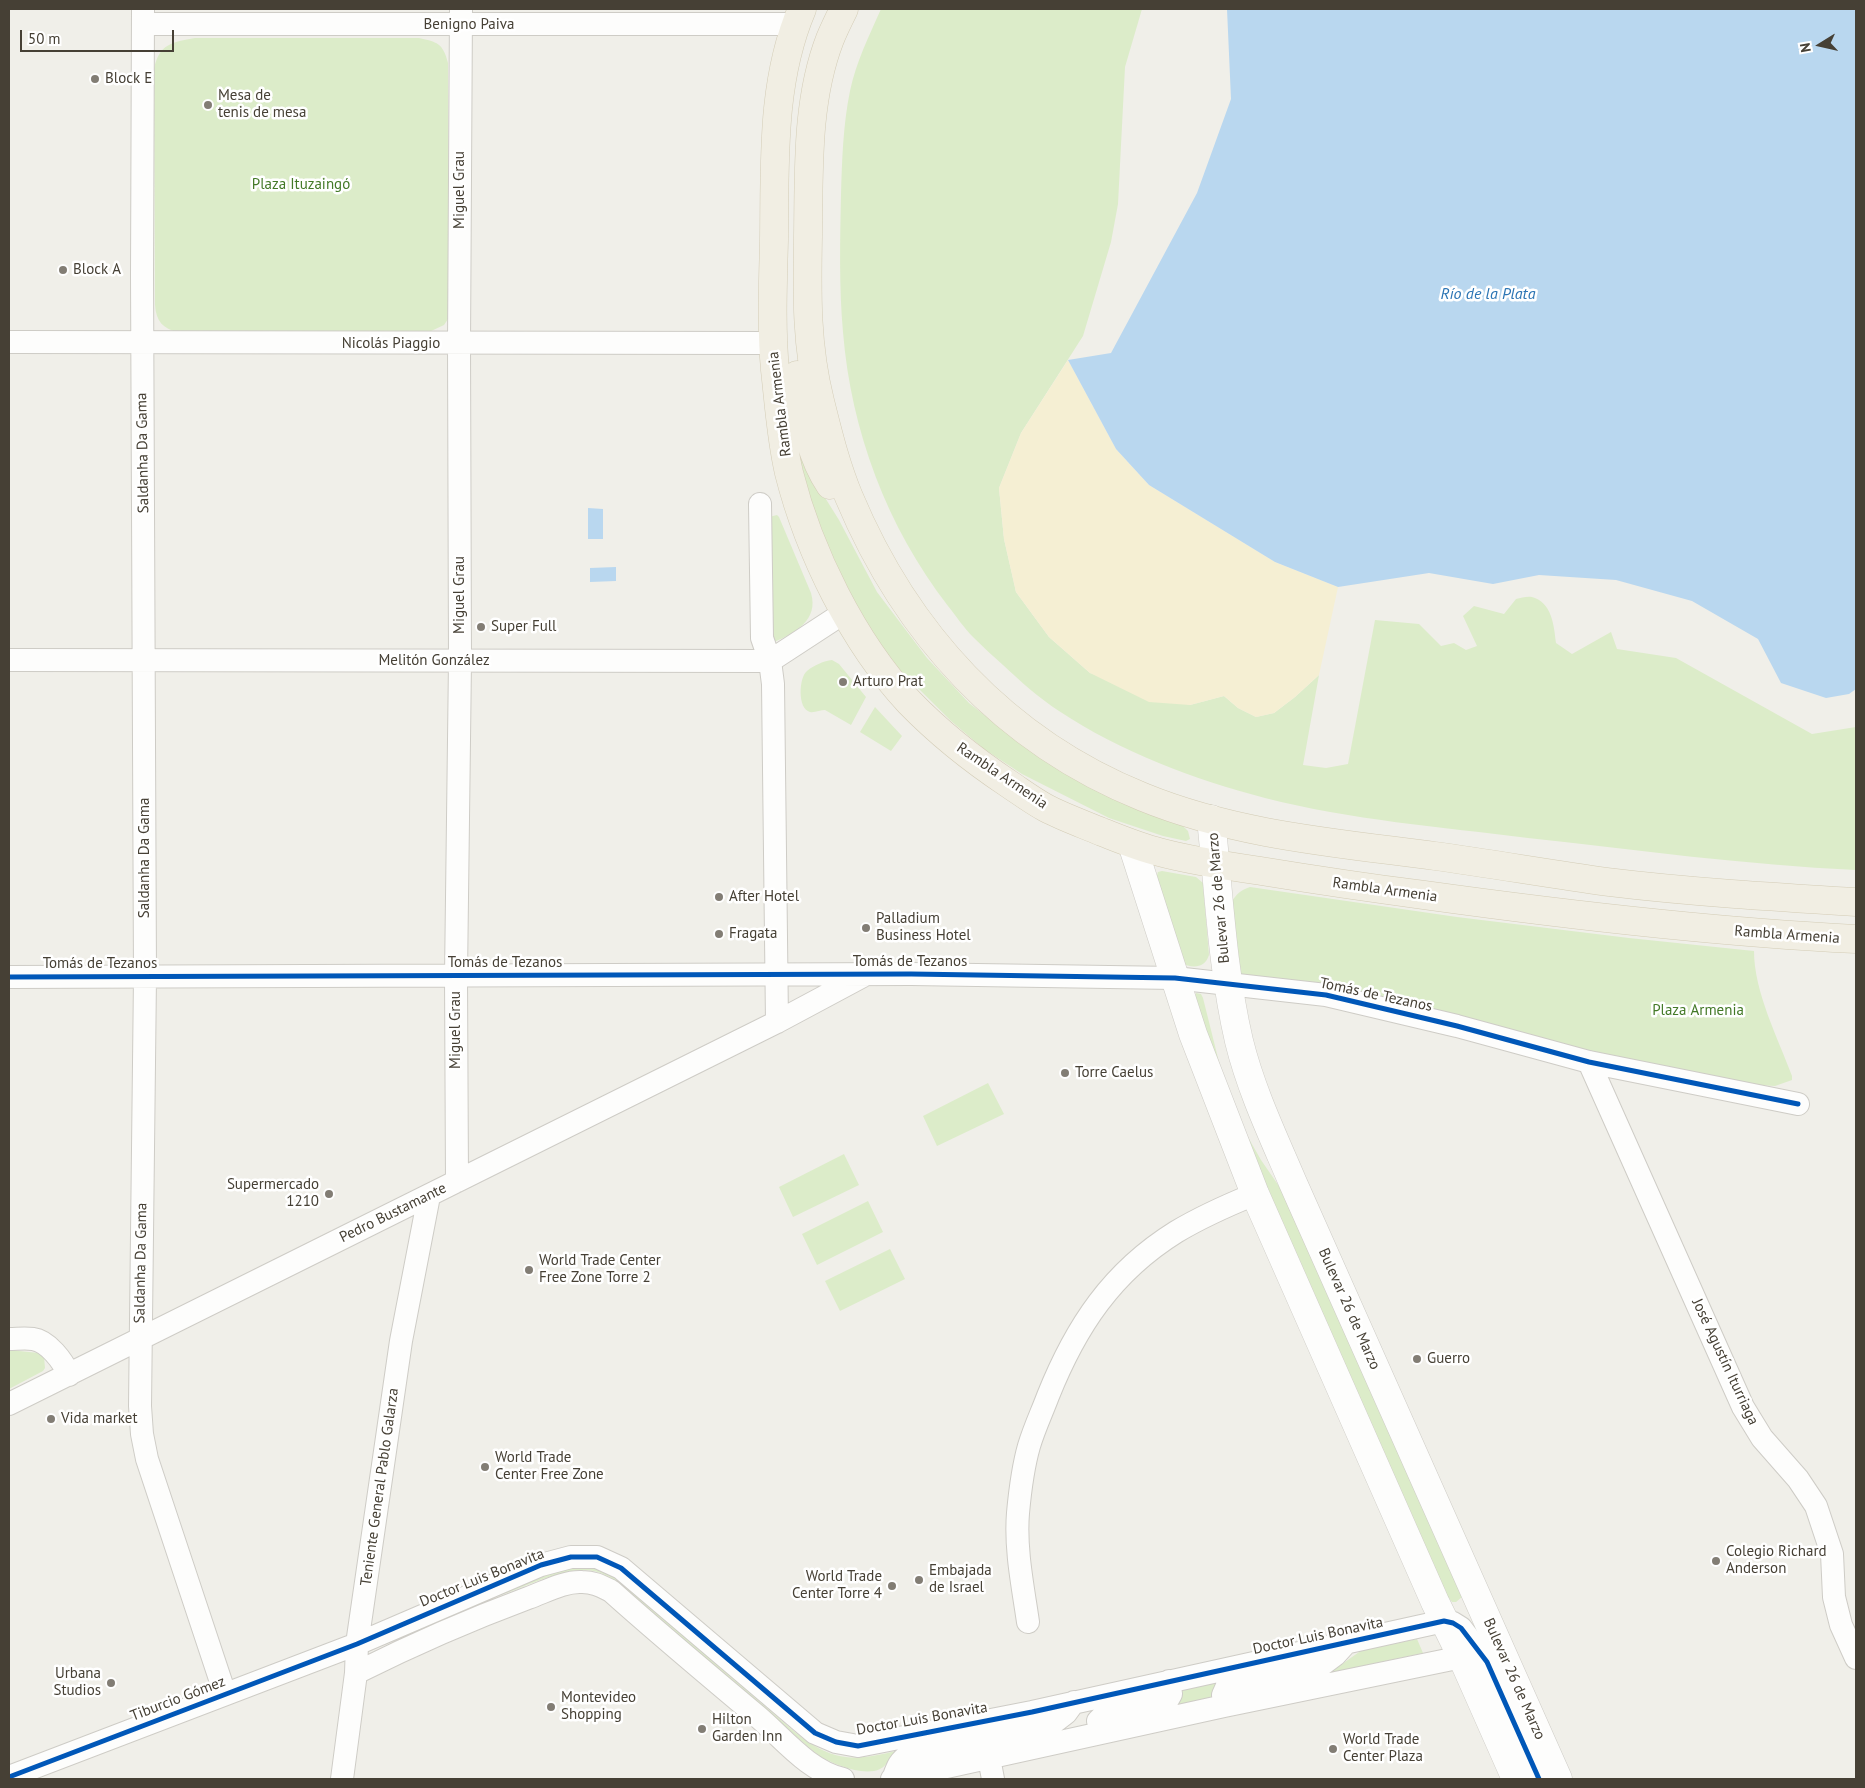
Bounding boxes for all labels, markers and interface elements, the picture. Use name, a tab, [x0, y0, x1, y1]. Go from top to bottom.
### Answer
street label: Benigno Paiva	[424, 16, 514, 34]
scale bar	[22, 20, 176, 52]
north arrow	[1795, 20, 1845, 70]
text: 50 m	[28, 29, 61, 48]
text: N	[1796, 42, 1815, 54]
place label: Block E	[105, 70, 152, 88]
marker: Block E	[89, 73, 101, 85]
place label: Mesa de tenis de mesa	[218, 87, 306, 122]
marker: Mesa de tenis de mesa	[202, 99, 214, 111]
street label: Miguel Grau	[451, 151, 469, 229]
park label: Plaza Ituzaingó	[252, 176, 350, 194]
place label: Block A	[73, 261, 121, 279]
marker: Block A	[57, 264, 69, 276]
water label: Río de la Plata	[1441, 284, 1535, 304]
street label: Nicolás Piaggio	[342, 335, 440, 353]
street label: Rambla Armenia	[765, 350, 795, 458]
street label: Saldanha Da Gama	[133, 393, 153, 513]
street label: Miguel Grau	[451, 556, 469, 634]
place label: Super Full	[491, 618, 556, 636]
marker: Super Full	[475, 621, 487, 633]
street label: Melitón González	[378, 652, 490, 670]
place label: Arturo Prat	[853, 673, 923, 691]
marker: Arturo Prat	[837, 676, 849, 688]
street label: Rambla Armenia	[953, 739, 1051, 813]
street label: Saldanha Da Gama	[136, 798, 154, 918]
street label: Bulevar 26 de Marzo	[1204, 832, 1234, 964]
street label: Rambla Armenia	[1331, 874, 1439, 906]
place label: After Hotel	[729, 888, 799, 906]
marker: After Hotel	[713, 891, 725, 903]
place label: Palladium Business Hotel	[876, 910, 971, 945]
marker: Palladium Business Hotel	[860, 922, 872, 934]
street label: Rambla Armenia	[1734, 922, 1840, 948]
place label: Fragata	[729, 925, 777, 943]
marker: Fragata	[713, 928, 725, 940]
street label: Tomás de Tezanos	[853, 953, 967, 971]
street label: Tomás de Tezanos	[448, 954, 562, 972]
street label: Tomás de Tezanos	[43, 955, 157, 973]
street label: Tomás de Tezanos	[1318, 974, 1434, 1016]
street label: Miguel Grau	[447, 991, 465, 1069]
park label: Plaza Armenia	[1652, 1002, 1744, 1020]
place label: Torre Caelus	[1075, 1064, 1153, 1082]
marker: Torre Caelus	[1059, 1067, 1071, 1079]
place label: Supermercado 1210	[227, 1176, 319, 1211]
street label: Pedro Bustamante	[337, 1179, 449, 1247]
marker: Supermercado 1210	[323, 1188, 335, 1200]
street label: Saldanha Da Gama	[131, 1203, 151, 1323]
street label: Bulevar 26 de Marzo	[1314, 1245, 1384, 1373]
place label: World Trade Center Free Zone Torre 2	[539, 1252, 661, 1287]
marker: World Trade Center Free Zone Torre 2	[523, 1264, 535, 1276]
street label: José Agustín Iturriaga	[1688, 1296, 1762, 1428]
place label: Guerro	[1427, 1350, 1470, 1368]
marker: Guerro	[1411, 1353, 1423, 1365]
street label: Teniente General Pablo Galarza	[357, 1387, 403, 1587]
place label: Vida market	[61, 1410, 137, 1428]
marker: Vida market	[45, 1413, 57, 1425]
place label: World Trade Center Free Zone	[495, 1449, 604, 1484]
marker: World Trade Center Free Zone	[479, 1461, 491, 1473]
place label: Colegio Richard Anderson	[1726, 1543, 1827, 1578]
street label: Doctor Luis Bonavita	[417, 1545, 547, 1611]
marker: Colegio Richard Anderson	[1710, 1555, 1722, 1567]
place label: Embajada de Israel	[929, 1562, 992, 1597]
place label: World Trade Center Torre 4	[792, 1568, 882, 1603]
marker: Embajada de Israel	[913, 1574, 925, 1586]
marker: World Trade Center Torre 4	[886, 1580, 898, 1592]
street label: Doctor Luis Bonavita	[1251, 1613, 1385, 1659]
street label: Bulevar 26 de Marzo	[1479, 1615, 1549, 1743]
place label: Urbana Studios	[53, 1665, 101, 1700]
street label: Tiburcio Gómez	[128, 1673, 228, 1725]
marker: Urbana Studios	[105, 1677, 117, 1689]
place label: Montevideo Shopping	[561, 1689, 636, 1724]
street label: Doctor Luis Bonavita	[855, 1699, 989, 1739]
marker: Montevideo Shopping	[545, 1701, 557, 1713]
place label: Hilton Garden Inn	[712, 1711, 782, 1746]
marker: Hilton Garden Inn	[696, 1723, 708, 1735]
place label: World Trade Center Plaza	[1343, 1731, 1423, 1766]
marker: World Trade Center Plaza	[1327, 1743, 1339, 1755]

